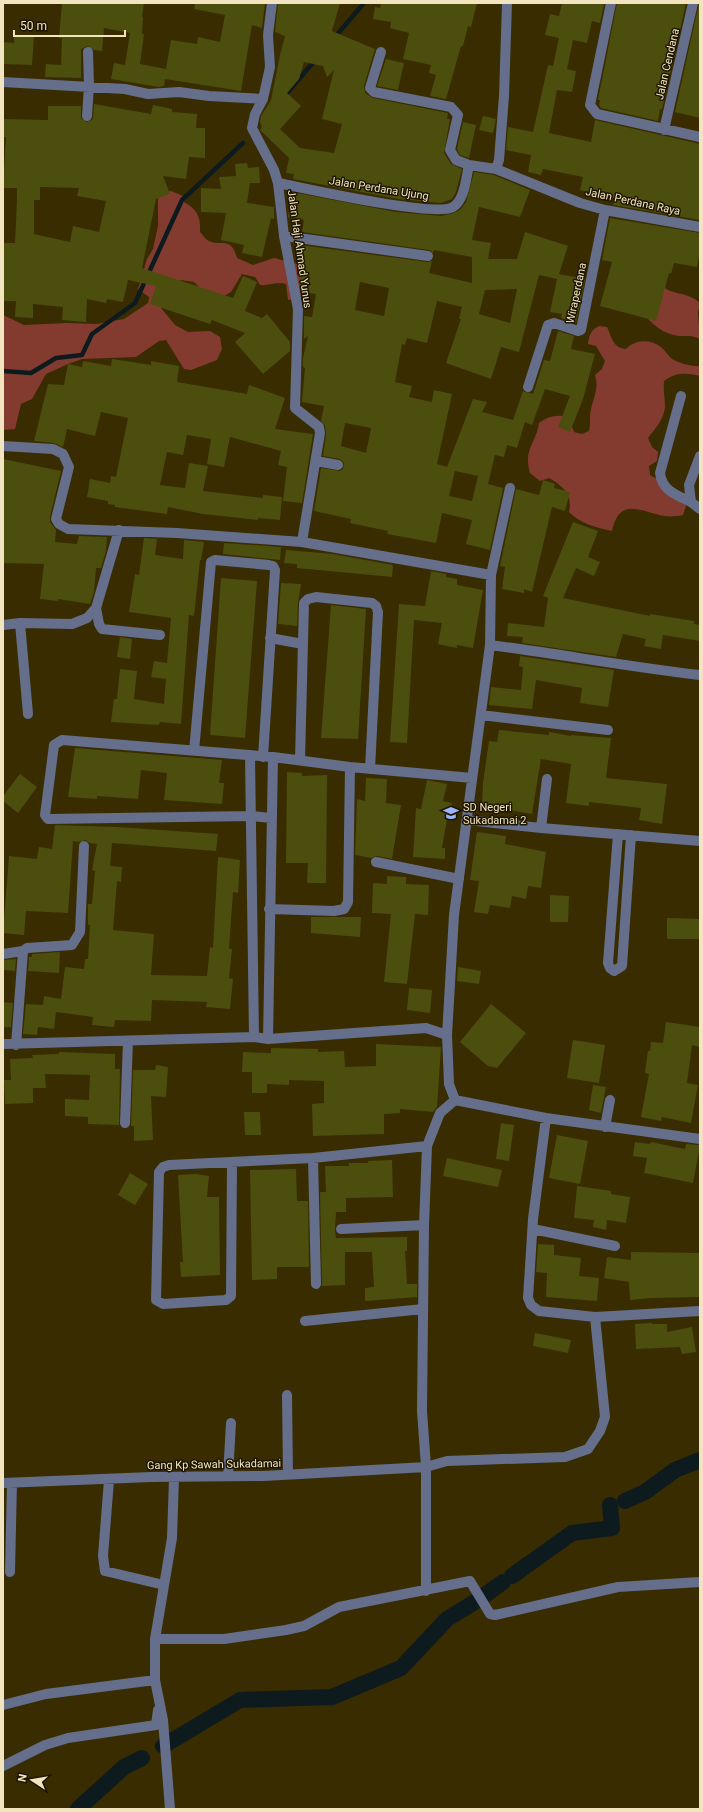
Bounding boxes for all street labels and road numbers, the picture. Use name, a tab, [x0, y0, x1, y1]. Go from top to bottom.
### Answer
street label: Jalan Cendana	[653, 27, 682, 101]
street label: Jalan Perdana Ujung	[328, 174, 430, 203]
street label: Jalan Perdana Raya	[584, 185, 682, 218]
street label: Jalan Haji Ahmad Yunus	[285, 189, 314, 309]
street label: Wiraperdana	[564, 262, 589, 325]
street label: Gang Kp Sawah Sukadamai	[147, 1457, 281, 1472]

